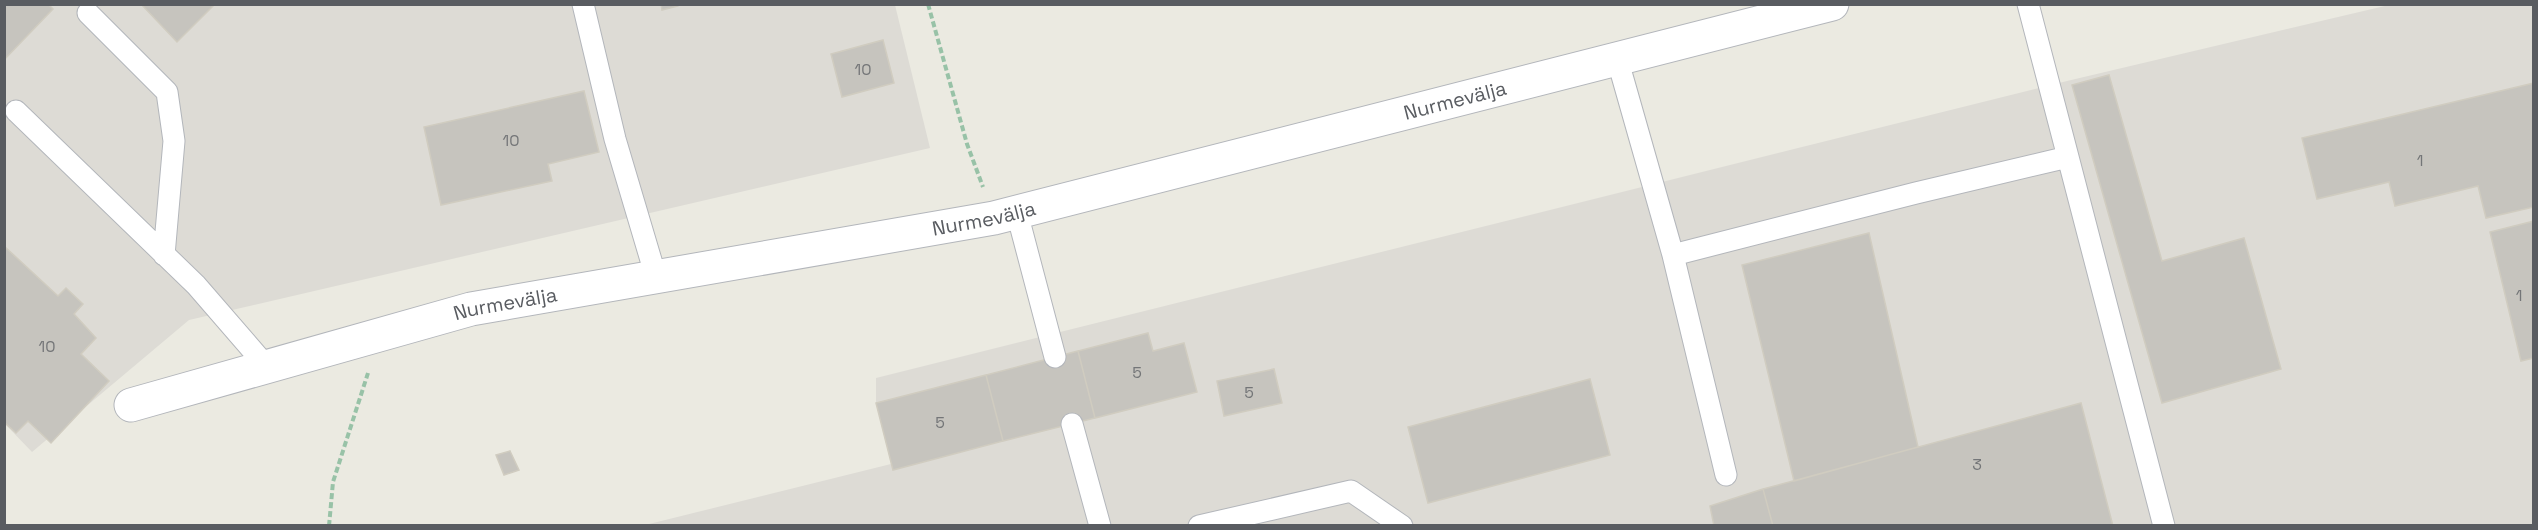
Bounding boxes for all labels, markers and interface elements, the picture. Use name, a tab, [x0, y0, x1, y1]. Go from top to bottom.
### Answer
house number: 10	[855, 59, 871, 80]
street label: Nurmevälja	[1401, 75, 1509, 126]
house number: 10	[503, 130, 519, 151]
house number: 1	[2417, 150, 2423, 171]
street label: Nurmevälja	[930, 195, 1038, 242]
street label: Nurmevälja	[450, 281, 559, 326]
house number: 1	[2516, 285, 2522, 306]
house number: 10	[39, 336, 55, 357]
house number: 5	[1132, 362, 1142, 383]
house number: 5	[1244, 382, 1254, 403]
house number: 5	[935, 412, 945, 433]
house number: 3	[1972, 454, 1982, 475]

